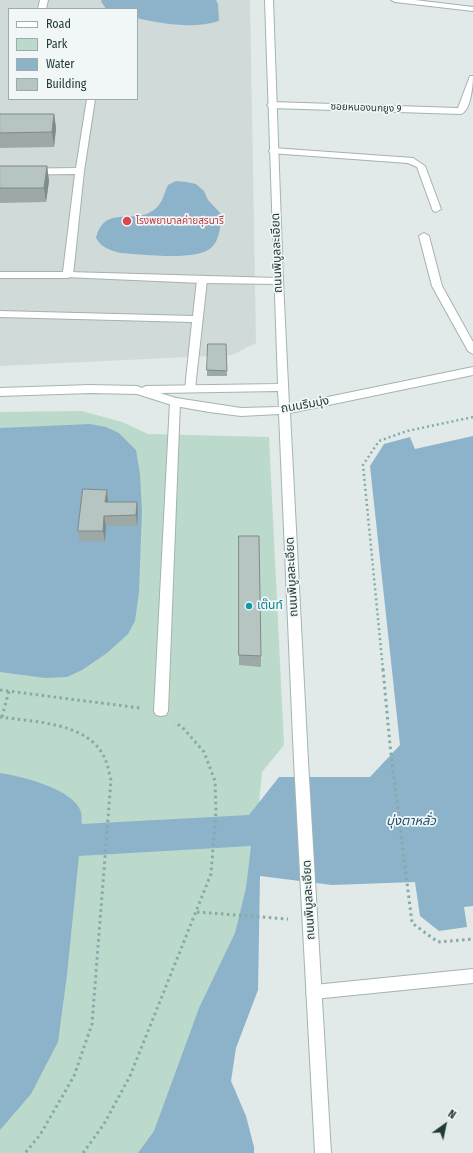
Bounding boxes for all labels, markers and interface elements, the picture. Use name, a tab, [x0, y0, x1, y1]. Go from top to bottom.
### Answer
legend	[8, 8, 138, 100]
text: Road	[46, 17, 71, 31]
text: Park	[46, 37, 67, 51]
text: Water	[46, 57, 74, 71]
text: Building	[46, 77, 86, 91]
street label: ซอยหนองนกยูง 9	[330, 101, 402, 115]
street label: ถนนพิบูลละเอียด	[268, 213, 286, 293]
marker: โรงพยาบาลค่ายสุรนารี	[121, 215, 133, 227]
place label: โรงพยาบาลค่ายสุรนารี	[136, 215, 224, 227]
street label: ถนนริมบุ่ง	[280, 394, 330, 416]
street label: ถนนพิบูลละเอียด	[283, 537, 301, 617]
place label: เต๊นท์	[257, 599, 283, 613]
marker: เต๊นท์	[244, 601, 254, 611]
water label: บุ่งตาหลั่ว	[386, 813, 436, 829]
street label: ถนนพิบูลละเอียด	[300, 860, 318, 940]
north arrow	[425, 1105, 465, 1145]
text: N	[446, 1107, 458, 1122]

